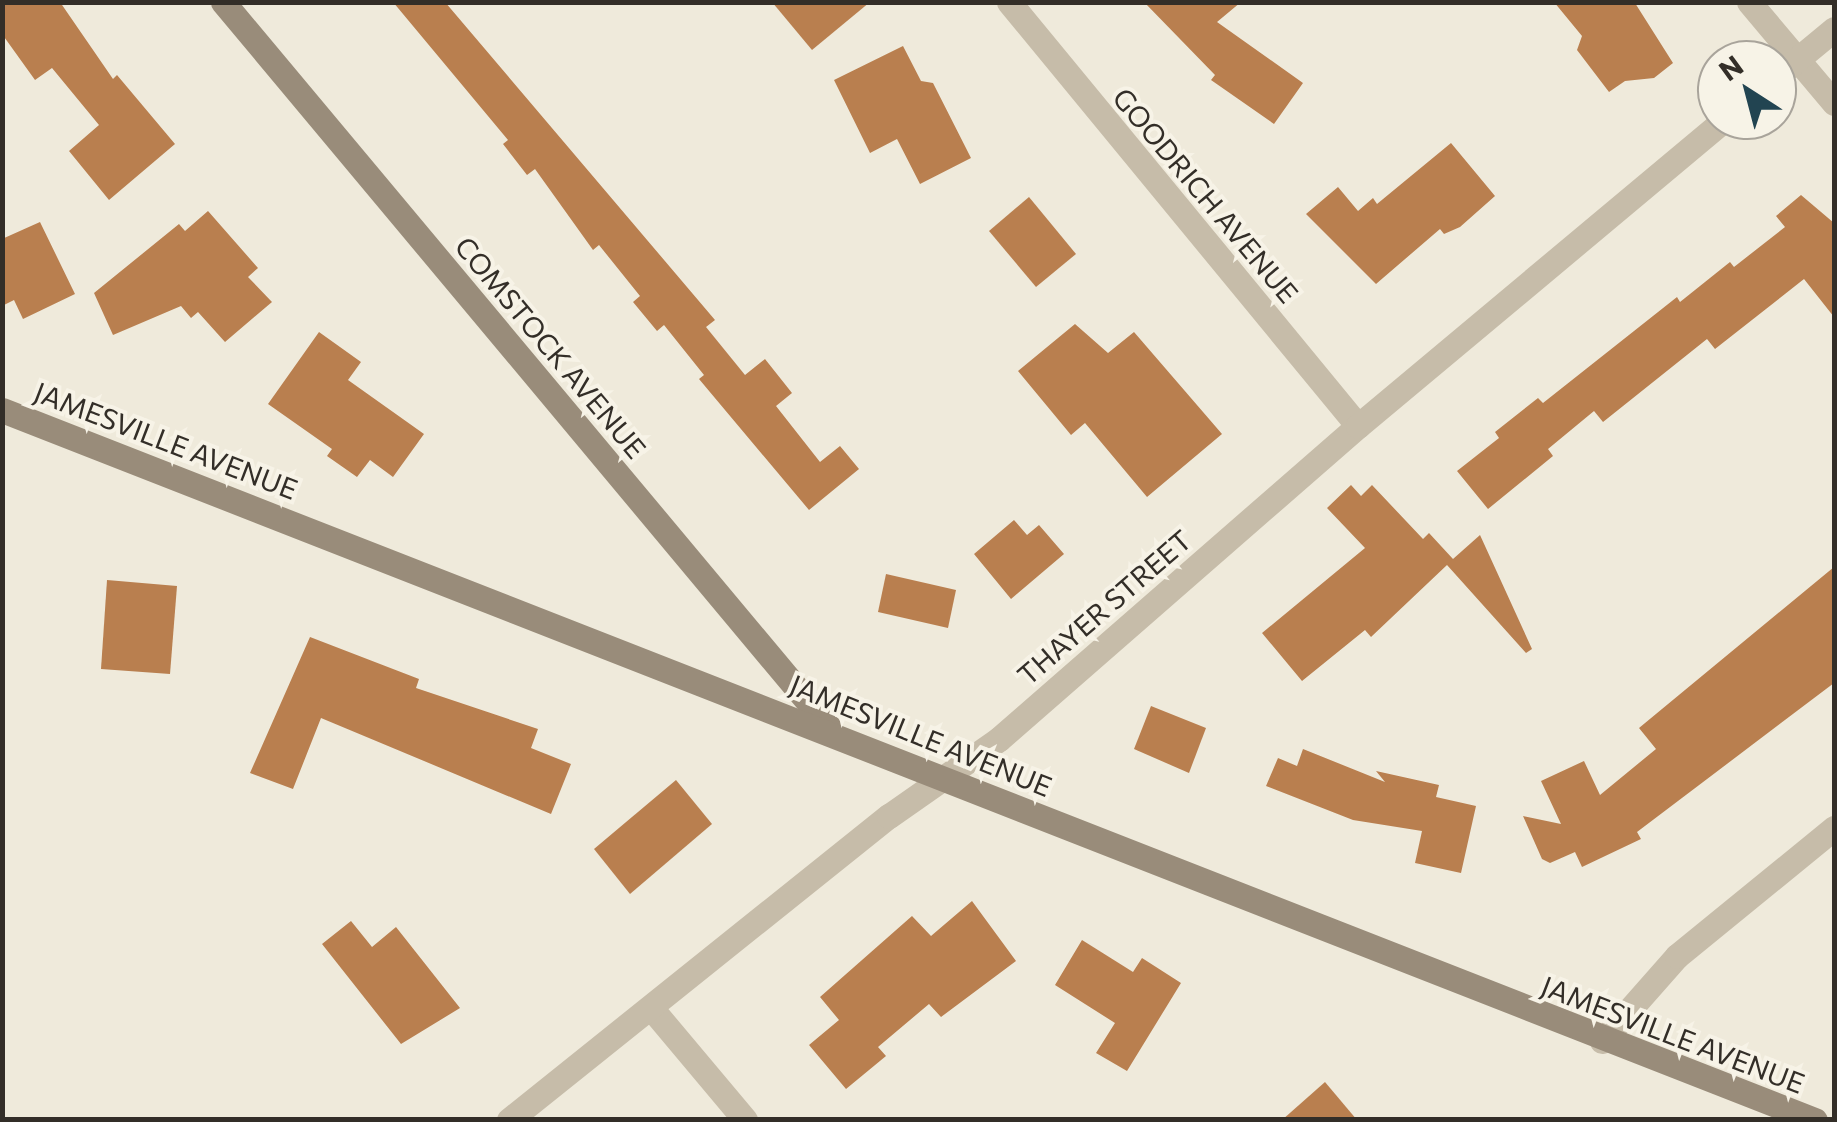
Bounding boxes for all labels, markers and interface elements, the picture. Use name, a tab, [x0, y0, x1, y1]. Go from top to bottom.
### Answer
north arrow	[1697, 40, 1797, 140]
text: N	[1712, 47, 1749, 87]
street label: GOODRICH AVENUE	[1106, 81, 1306, 309]
street label: COMSTOCK AVENUE	[448, 229, 654, 465]
street label: JAMESVILLE AVENUE	[30, 374, 302, 506]
street label: THAYER STREET	[1010, 523, 1198, 691]
street label: JAMESVILLE AVENUE	[785, 667, 1057, 803]
street label: JAMESVILLE AVENUE	[1537, 968, 1809, 1100]

